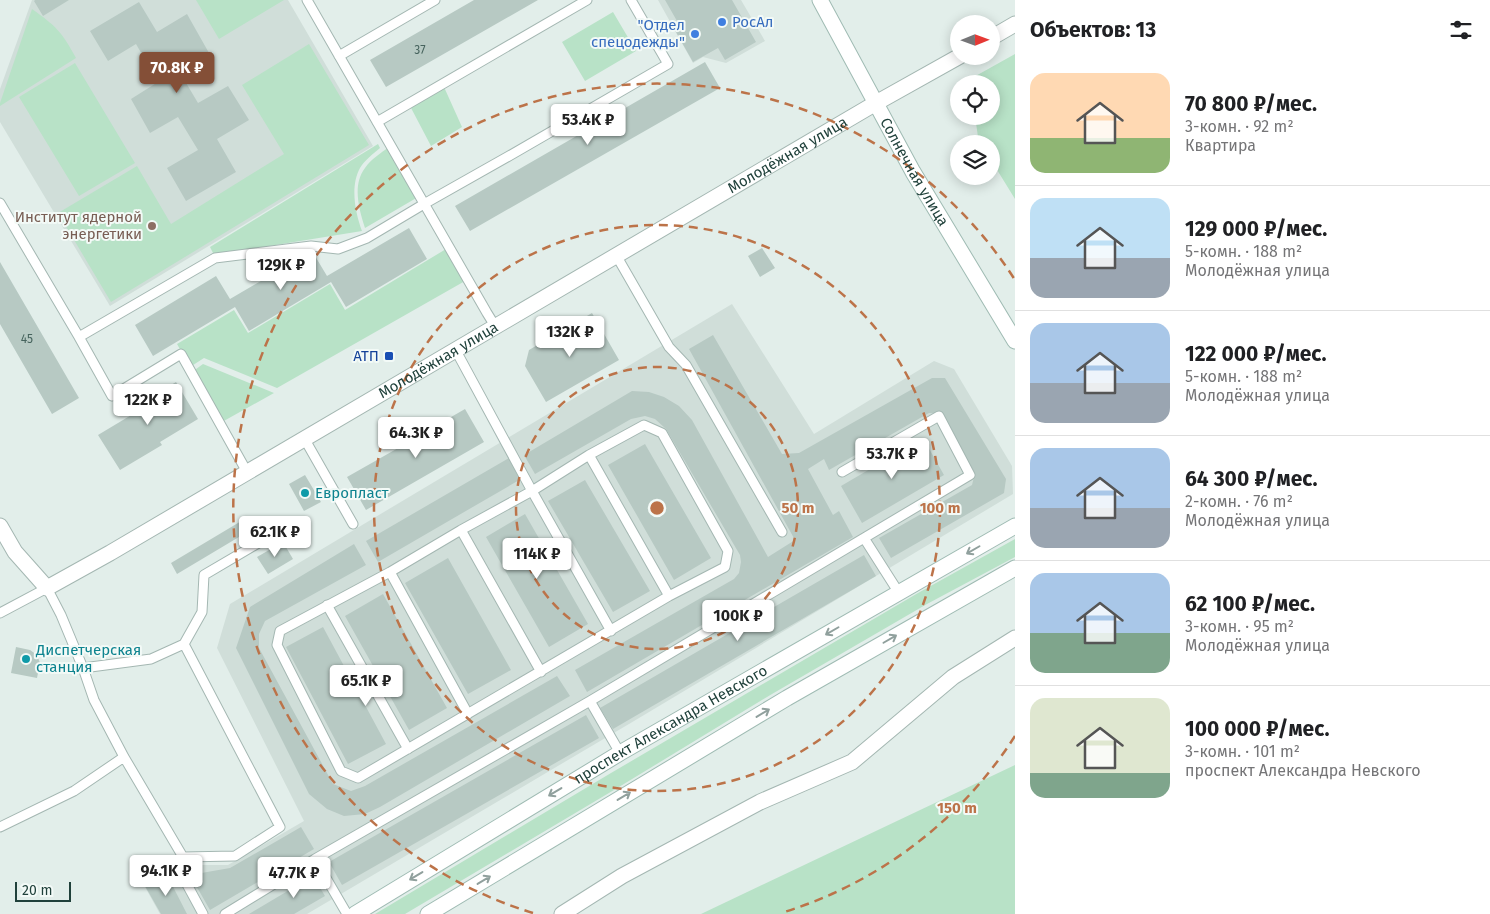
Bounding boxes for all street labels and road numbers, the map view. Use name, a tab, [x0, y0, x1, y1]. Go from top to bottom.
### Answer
street label: Молодёжная улица	[724, 113, 851, 197]
street label: Солнечная улица	[876, 115, 952, 229]
street label: Молодёжная улица	[375, 318, 501, 402]
street label: проспект Александра Невского	[570, 661, 771, 788]

